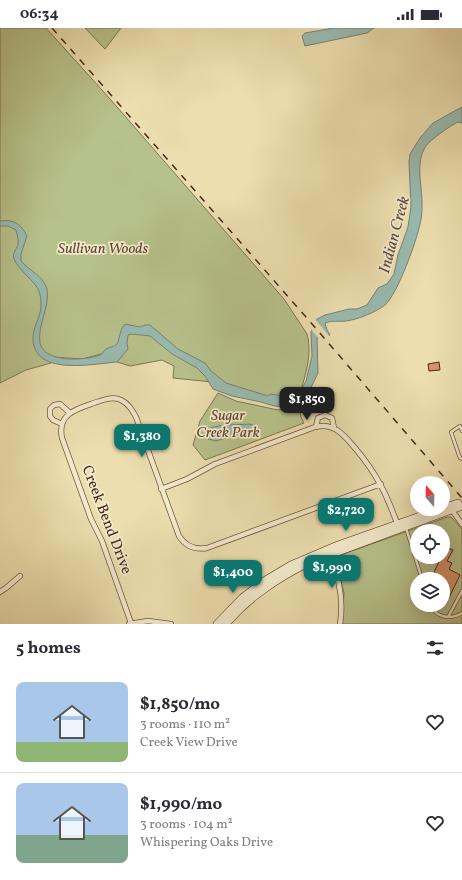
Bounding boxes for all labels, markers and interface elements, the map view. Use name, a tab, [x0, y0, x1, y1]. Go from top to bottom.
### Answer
text: 06:34	[20, 4, 59, 25]
water label: Indian Creek	[374, 193, 416, 276]
park label: Sullivan Woods	[58, 239, 148, 260]
pin: $1,850	[274, 387, 340, 421]
text: $1,850	[288, 391, 326, 409]
park label: Sugar Creek Park	[196, 406, 260, 444]
pin: $1,380	[109, 424, 175, 458]
text: $1,380	[123, 428, 161, 446]
street label: Creek Bend Drive	[76, 463, 136, 577]
north arrow	[410, 476, 450, 516]
map controls	[410, 476, 450, 612]
pin: $2,720	[313, 498, 379, 532]
text: $2,720	[327, 502, 365, 520]
button: locate	[410, 524, 450, 564]
pin: $1,990	[299, 555, 365, 589]
text: $1,990	[313, 559, 351, 577]
pin: $1,400	[200, 560, 266, 594]
text: $1,400	[213, 564, 253, 582]
button: layers	[410, 572, 450, 612]
text: 5 homes	[16, 637, 81, 660]
icon: filters	[424, 637, 446, 659]
text: $1,850/mo	[140, 693, 220, 716]
icon: home	[48, 698, 96, 746]
icon: heart	[424, 711, 446, 733]
text: 3 rooms · 110 m²	[140, 716, 230, 734]
text: Creek View Drive	[140, 734, 238, 752]
text: $1,990/mo	[140, 793, 222, 816]
icon: home	[48, 799, 96, 847]
icon: heart	[424, 812, 446, 834]
text: 3 rooms · 104 m²	[140, 816, 233, 834]
text: Whispering Oaks Drive	[140, 834, 273, 852]

